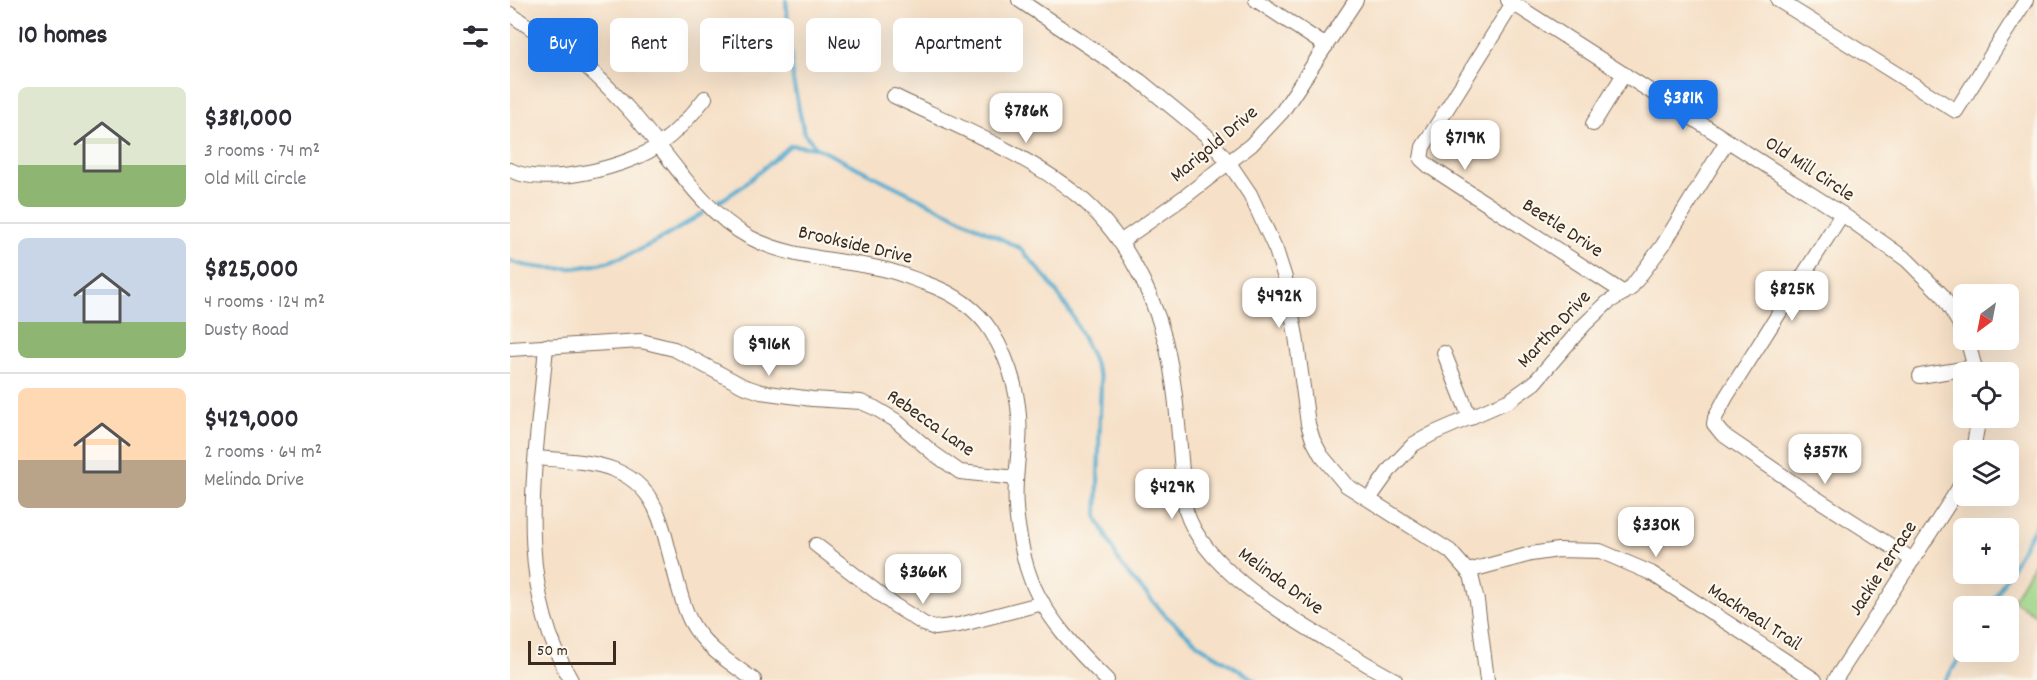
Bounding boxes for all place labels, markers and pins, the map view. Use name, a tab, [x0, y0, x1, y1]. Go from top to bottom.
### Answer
pin: $381K	[1641, 80, 1725, 131]
pin: $786K	[984, 93, 1068, 144]
pin: $719K	[1423, 120, 1507, 171]
pin: $825K	[1750, 271, 1834, 322]
pin: $492K	[1237, 278, 1321, 329]
pin: $916K	[727, 326, 811, 377]
pin: $357K	[1783, 434, 1867, 485]
pin: $429K	[1130, 469, 1214, 520]
pin: $330K	[1614, 507, 1698, 558]
pin: $366K	[881, 554, 965, 605]

